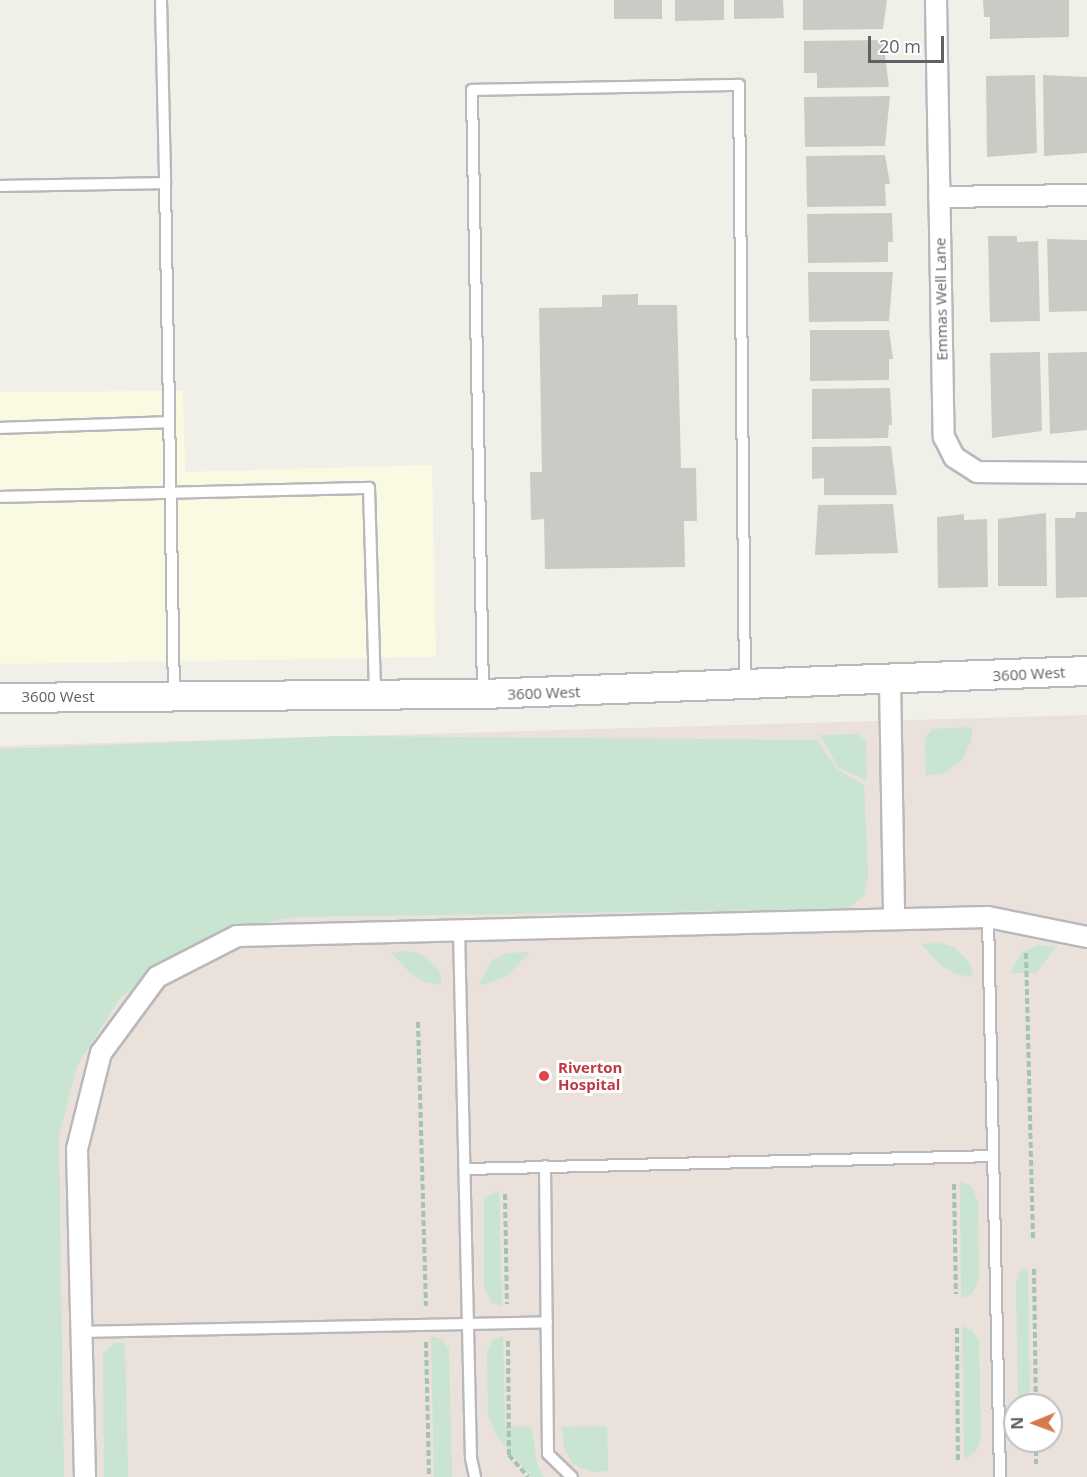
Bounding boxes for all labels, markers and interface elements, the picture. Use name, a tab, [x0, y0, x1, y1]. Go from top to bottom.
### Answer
scale bar	[871, 24, 948, 62]
text: 20 m	[879, 34, 921, 58]
street label: Emmas Well Lane	[931, 237, 951, 361]
street label: 3600 West	[992, 663, 1066, 685]
street label: 3600 West	[507, 683, 581, 703]
street label: 3600 West	[22, 688, 94, 706]
place label: Riverton Hospital	[558, 1058, 622, 1093]
marker: Riverton Hospital	[535, 1067, 553, 1085]
north arrow	[1003, 1393, 1063, 1453]
text: N	[1006, 1417, 1028, 1430]

